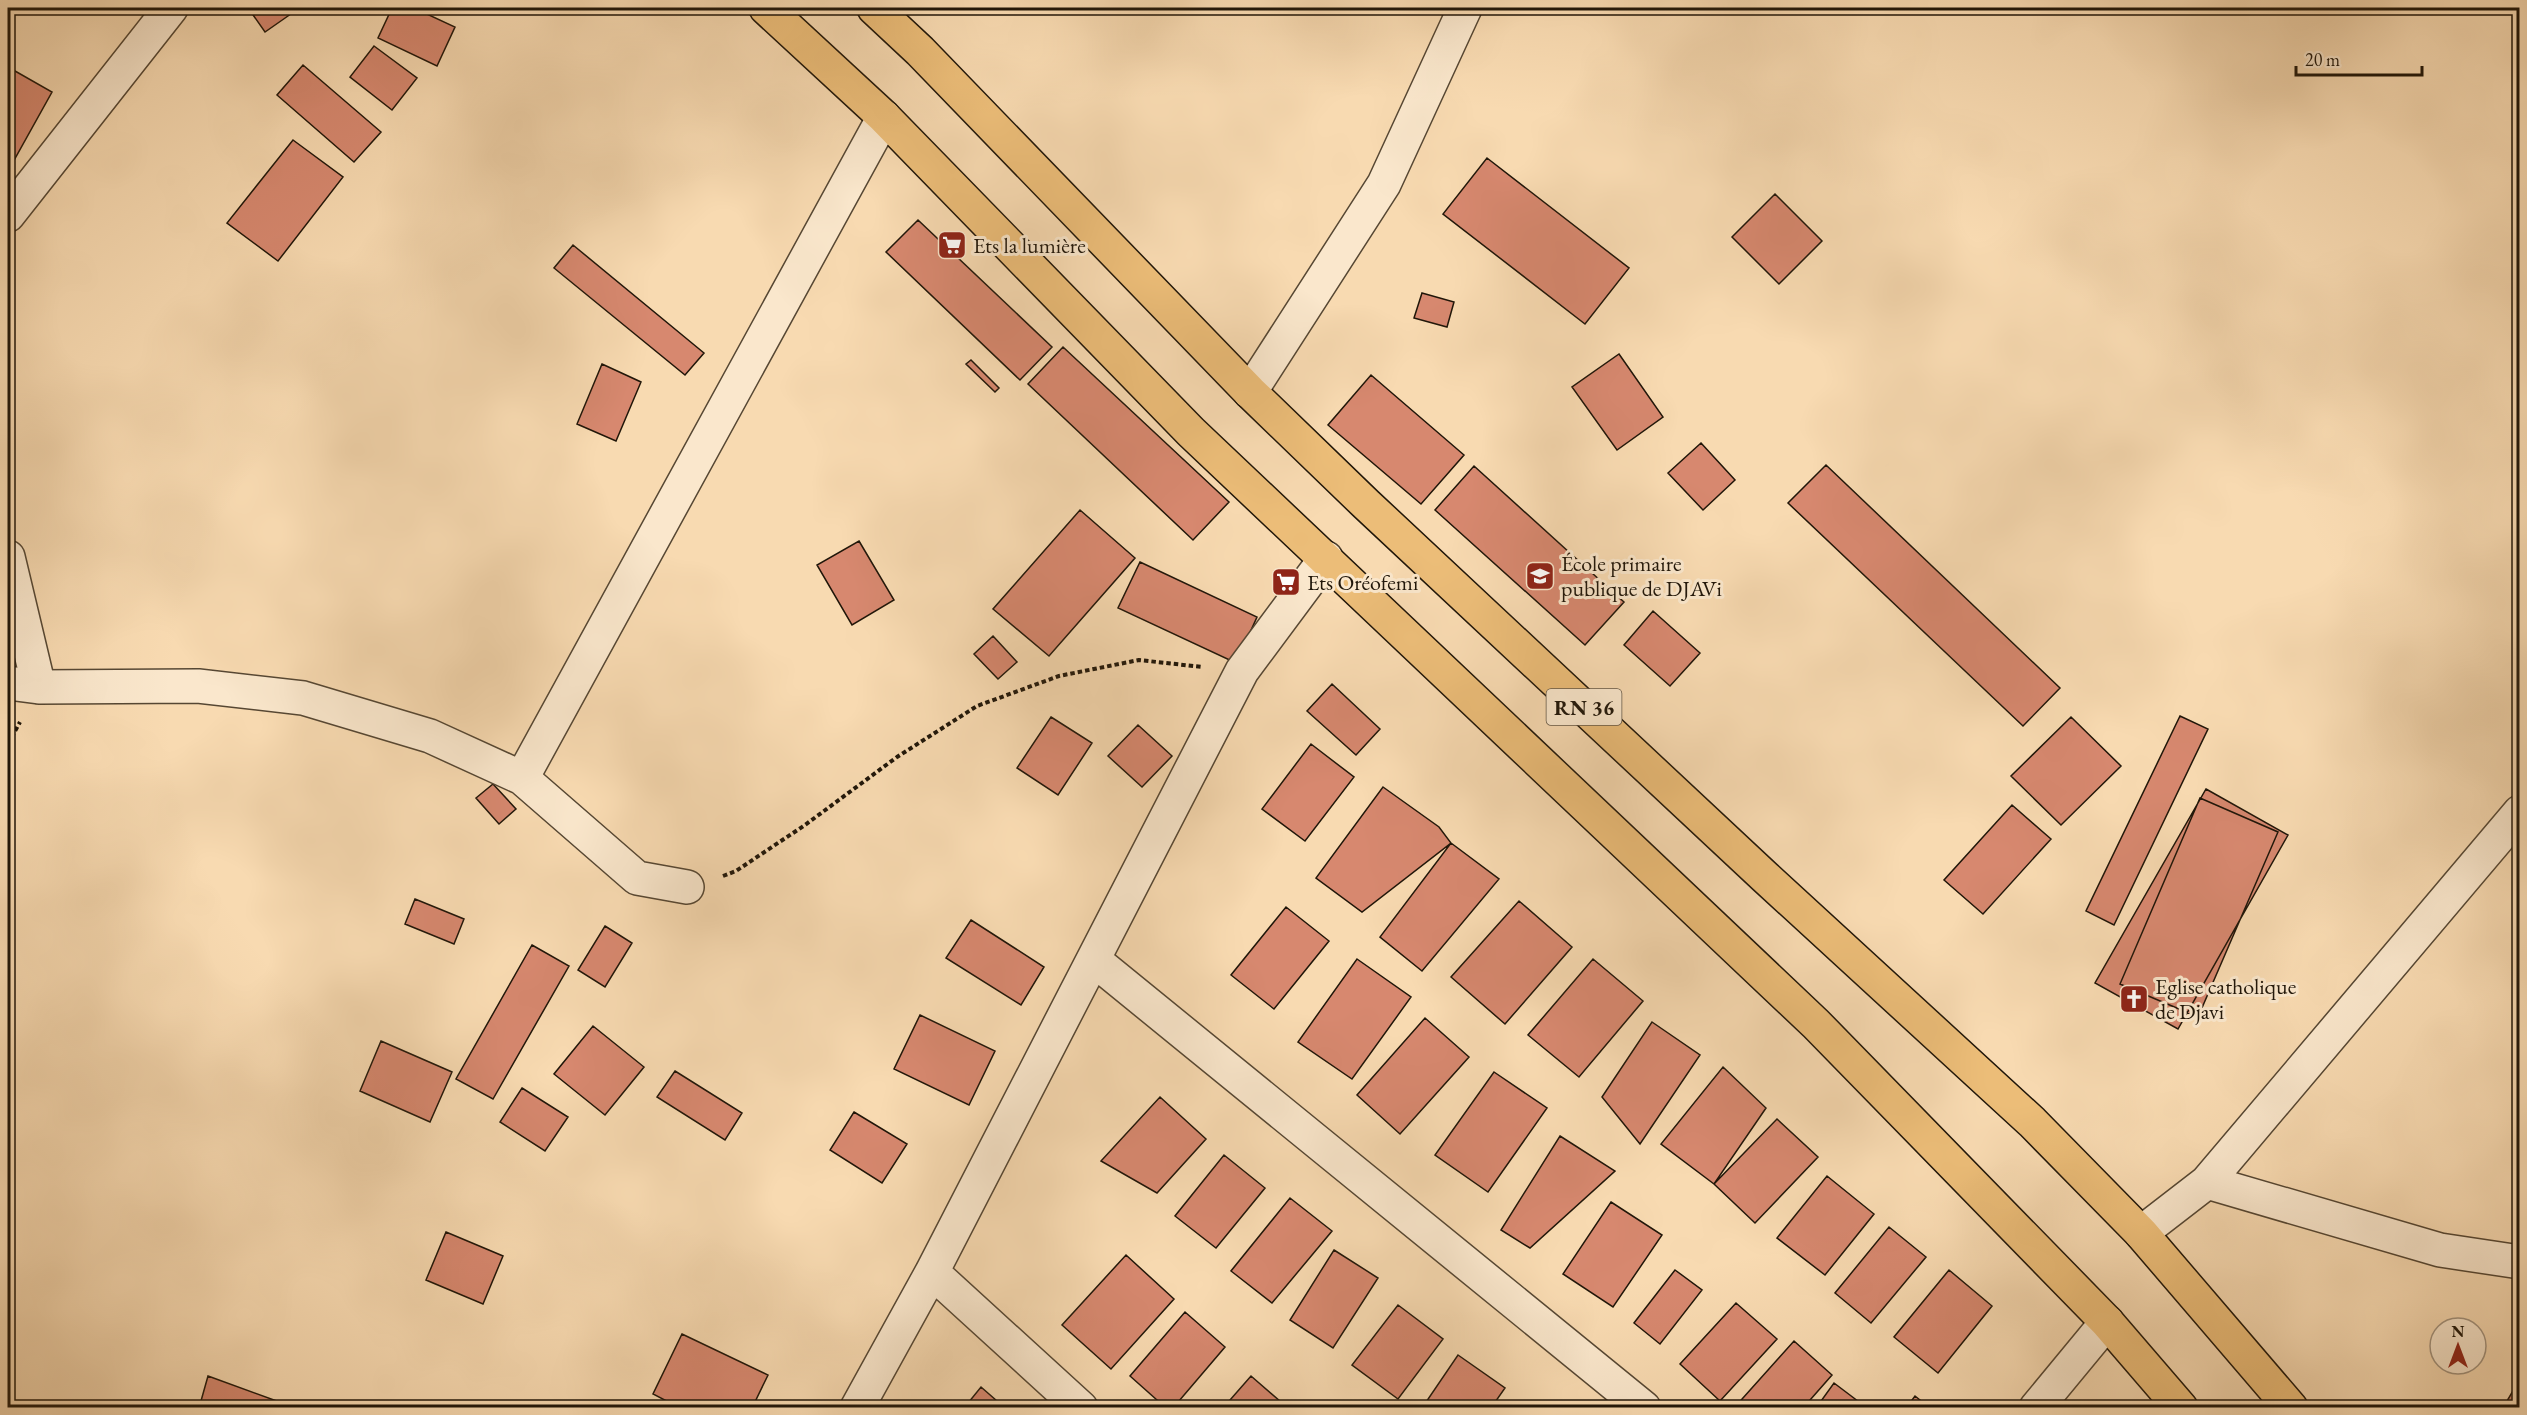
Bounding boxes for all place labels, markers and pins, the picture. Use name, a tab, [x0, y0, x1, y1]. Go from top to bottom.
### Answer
supermarket icon: Ets la lumière	[936, 229, 968, 261]
place label: Ets la lumière	[973, 231, 1086, 260]
place label: École primaire publique de DJAVi	[1561, 549, 1722, 603]
school or university icon: École primaire publique de DJAVi	[1524, 560, 1556, 592]
supermarket icon: Ets Oréofemi	[1270, 566, 1302, 598]
place label: Ets Oréofemi	[1307, 568, 1418, 597]
place label: Eglise catholique de Djavi	[2155, 972, 2297, 1026]
church icon: Eglise catholique de Djavi	[2118, 983, 2150, 1015]

